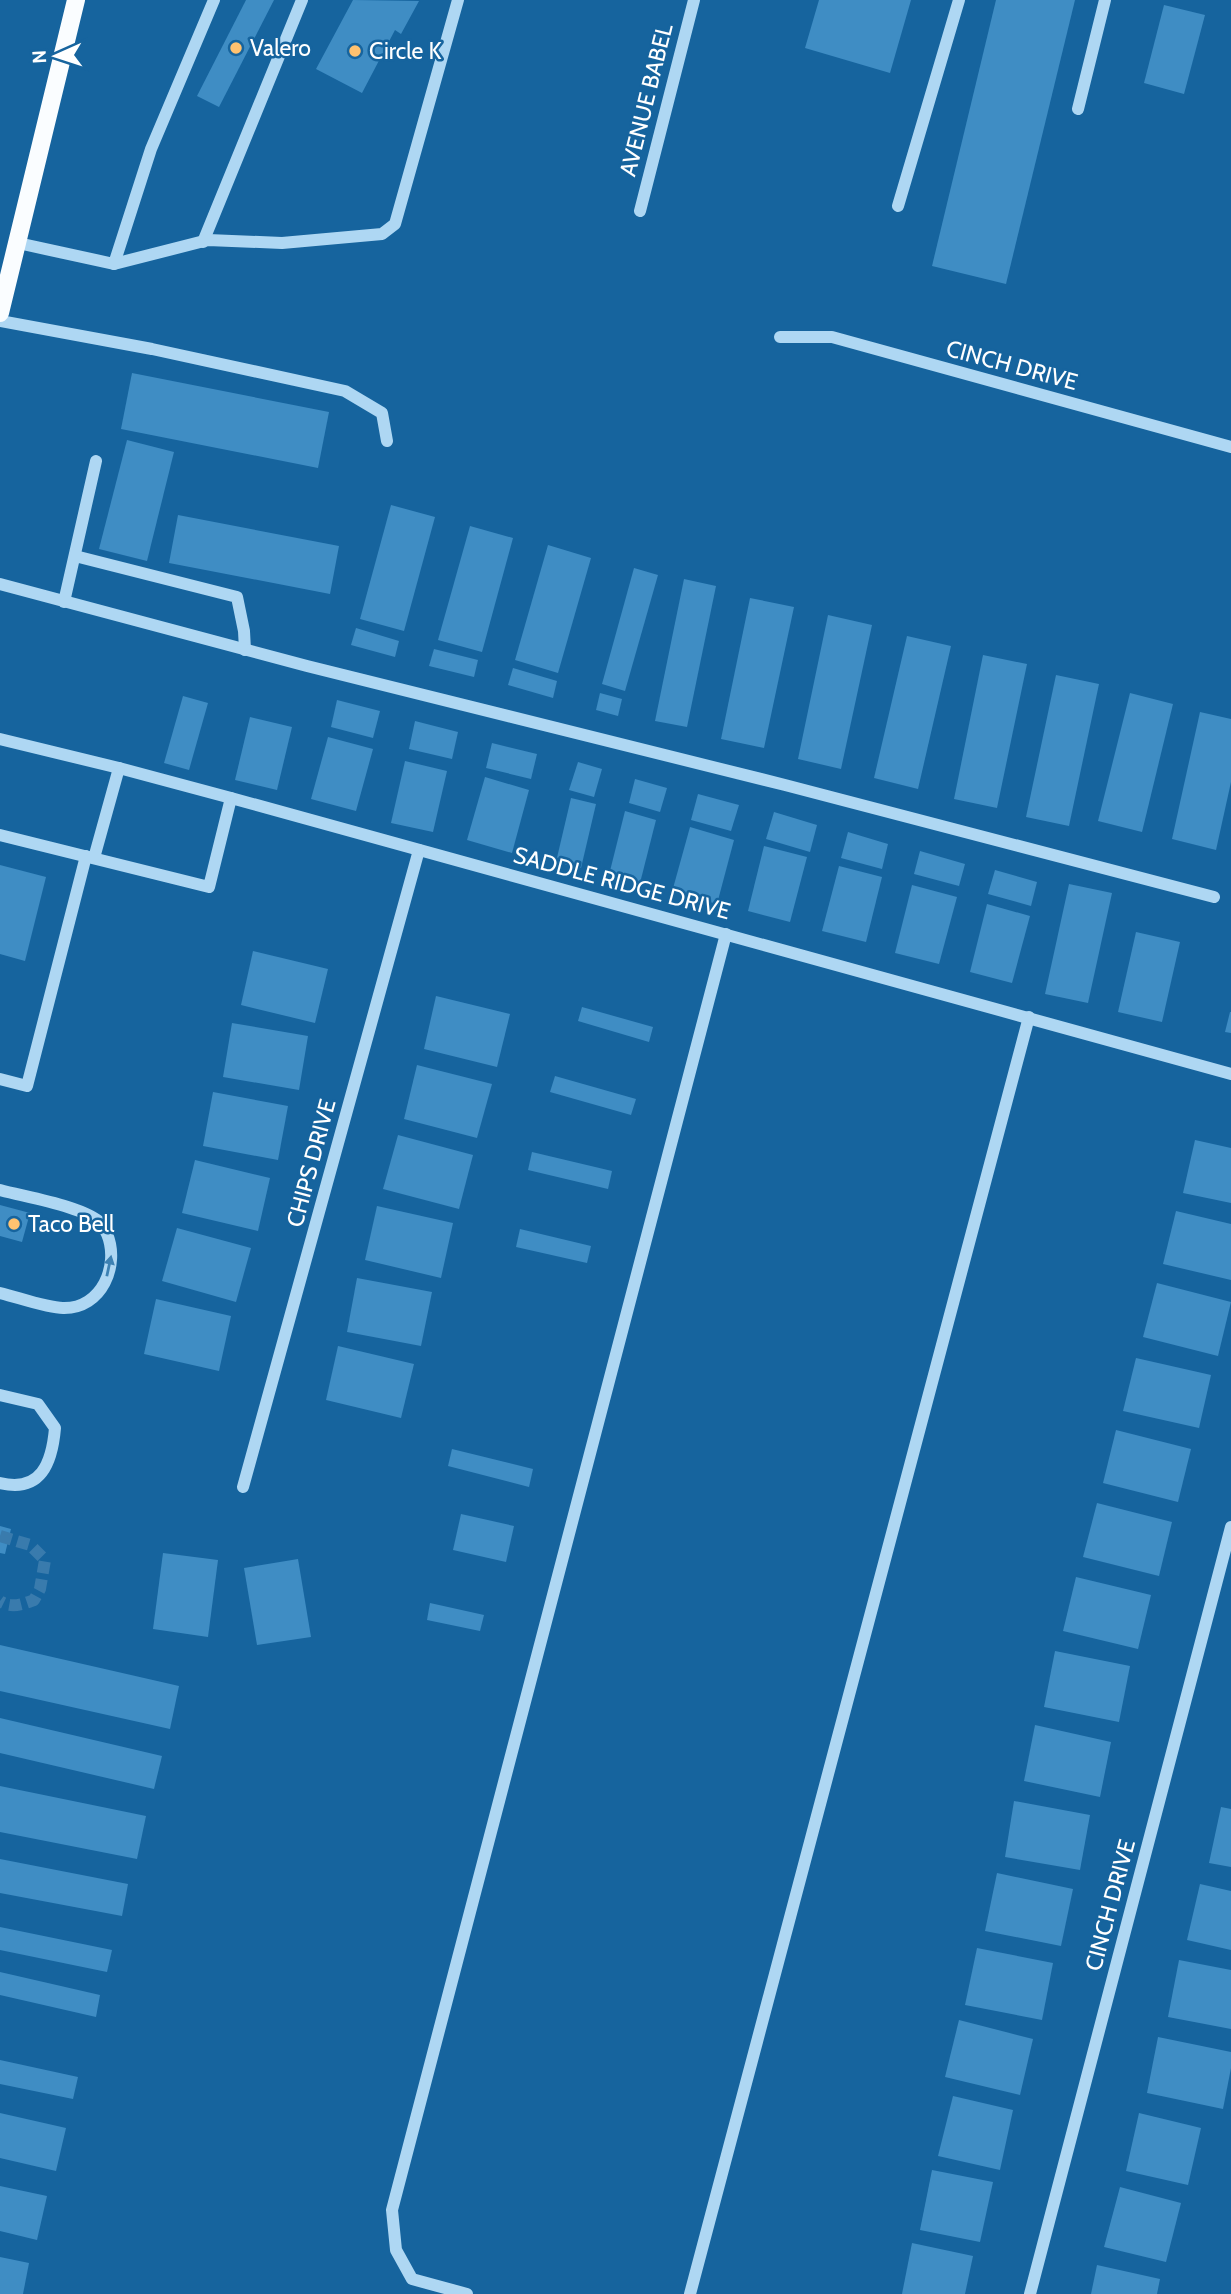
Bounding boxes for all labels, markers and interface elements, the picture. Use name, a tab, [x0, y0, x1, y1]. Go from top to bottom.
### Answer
street label: AVENUE BABEL	[613, 20, 679, 179]
north arrow	[21, 21, 91, 91]
place label: Valero	[250, 34, 311, 62]
place label: Circle K	[369, 37, 441, 65]
marker: Valero	[228, 40, 244, 56]
marker: Circle K	[347, 43, 363, 59]
text: N	[28, 50, 51, 64]
street label: CINCH DRIVE	[943, 334, 1081, 396]
street label: SADDLE RIDGE DRIVE	[510, 841, 734, 925]
street label: CHIPS DRIVE	[280, 1096, 342, 1230]
place label: Taco Bell	[28, 1210, 115, 1238]
marker: Taco Bell	[6, 1216, 22, 1232]
one-way arrow	[104, 1255, 115, 1277]
street label: CINCH DRIVE	[1079, 1836, 1141, 1974]

